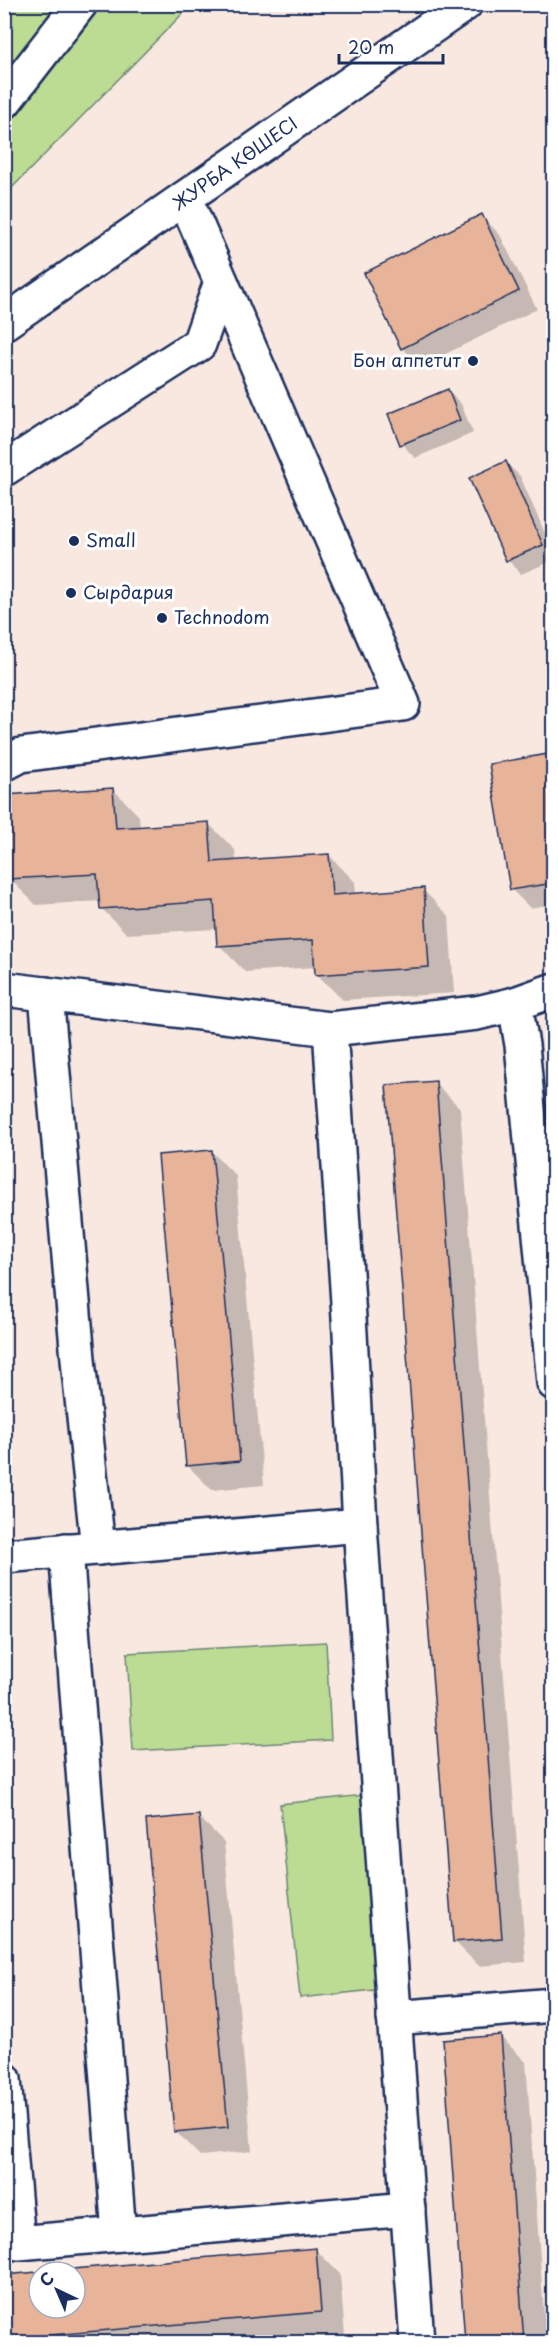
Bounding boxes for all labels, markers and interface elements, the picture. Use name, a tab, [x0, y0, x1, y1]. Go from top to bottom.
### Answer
scale bar	[339, 27, 442, 65]
text: 20 m	[348, 33, 394, 60]
street label: ЖУРБА КӨШЕСІ	[166, 109, 302, 216]
place label: Бон аппетит	[353, 346, 461, 373]
marker: Бон аппетит	[466, 354, 480, 368]
place label: Small	[86, 526, 136, 553]
marker: Small	[67, 534, 81, 548]
place label: Сырдария	[83, 578, 174, 605]
marker: Сырдария	[64, 586, 78, 600]
place label: Technodom	[174, 603, 270, 630]
marker: Technodom	[155, 611, 169, 625]
north arrow	[27, 2260, 87, 2320]
text: С	[33, 2266, 59, 2291]

